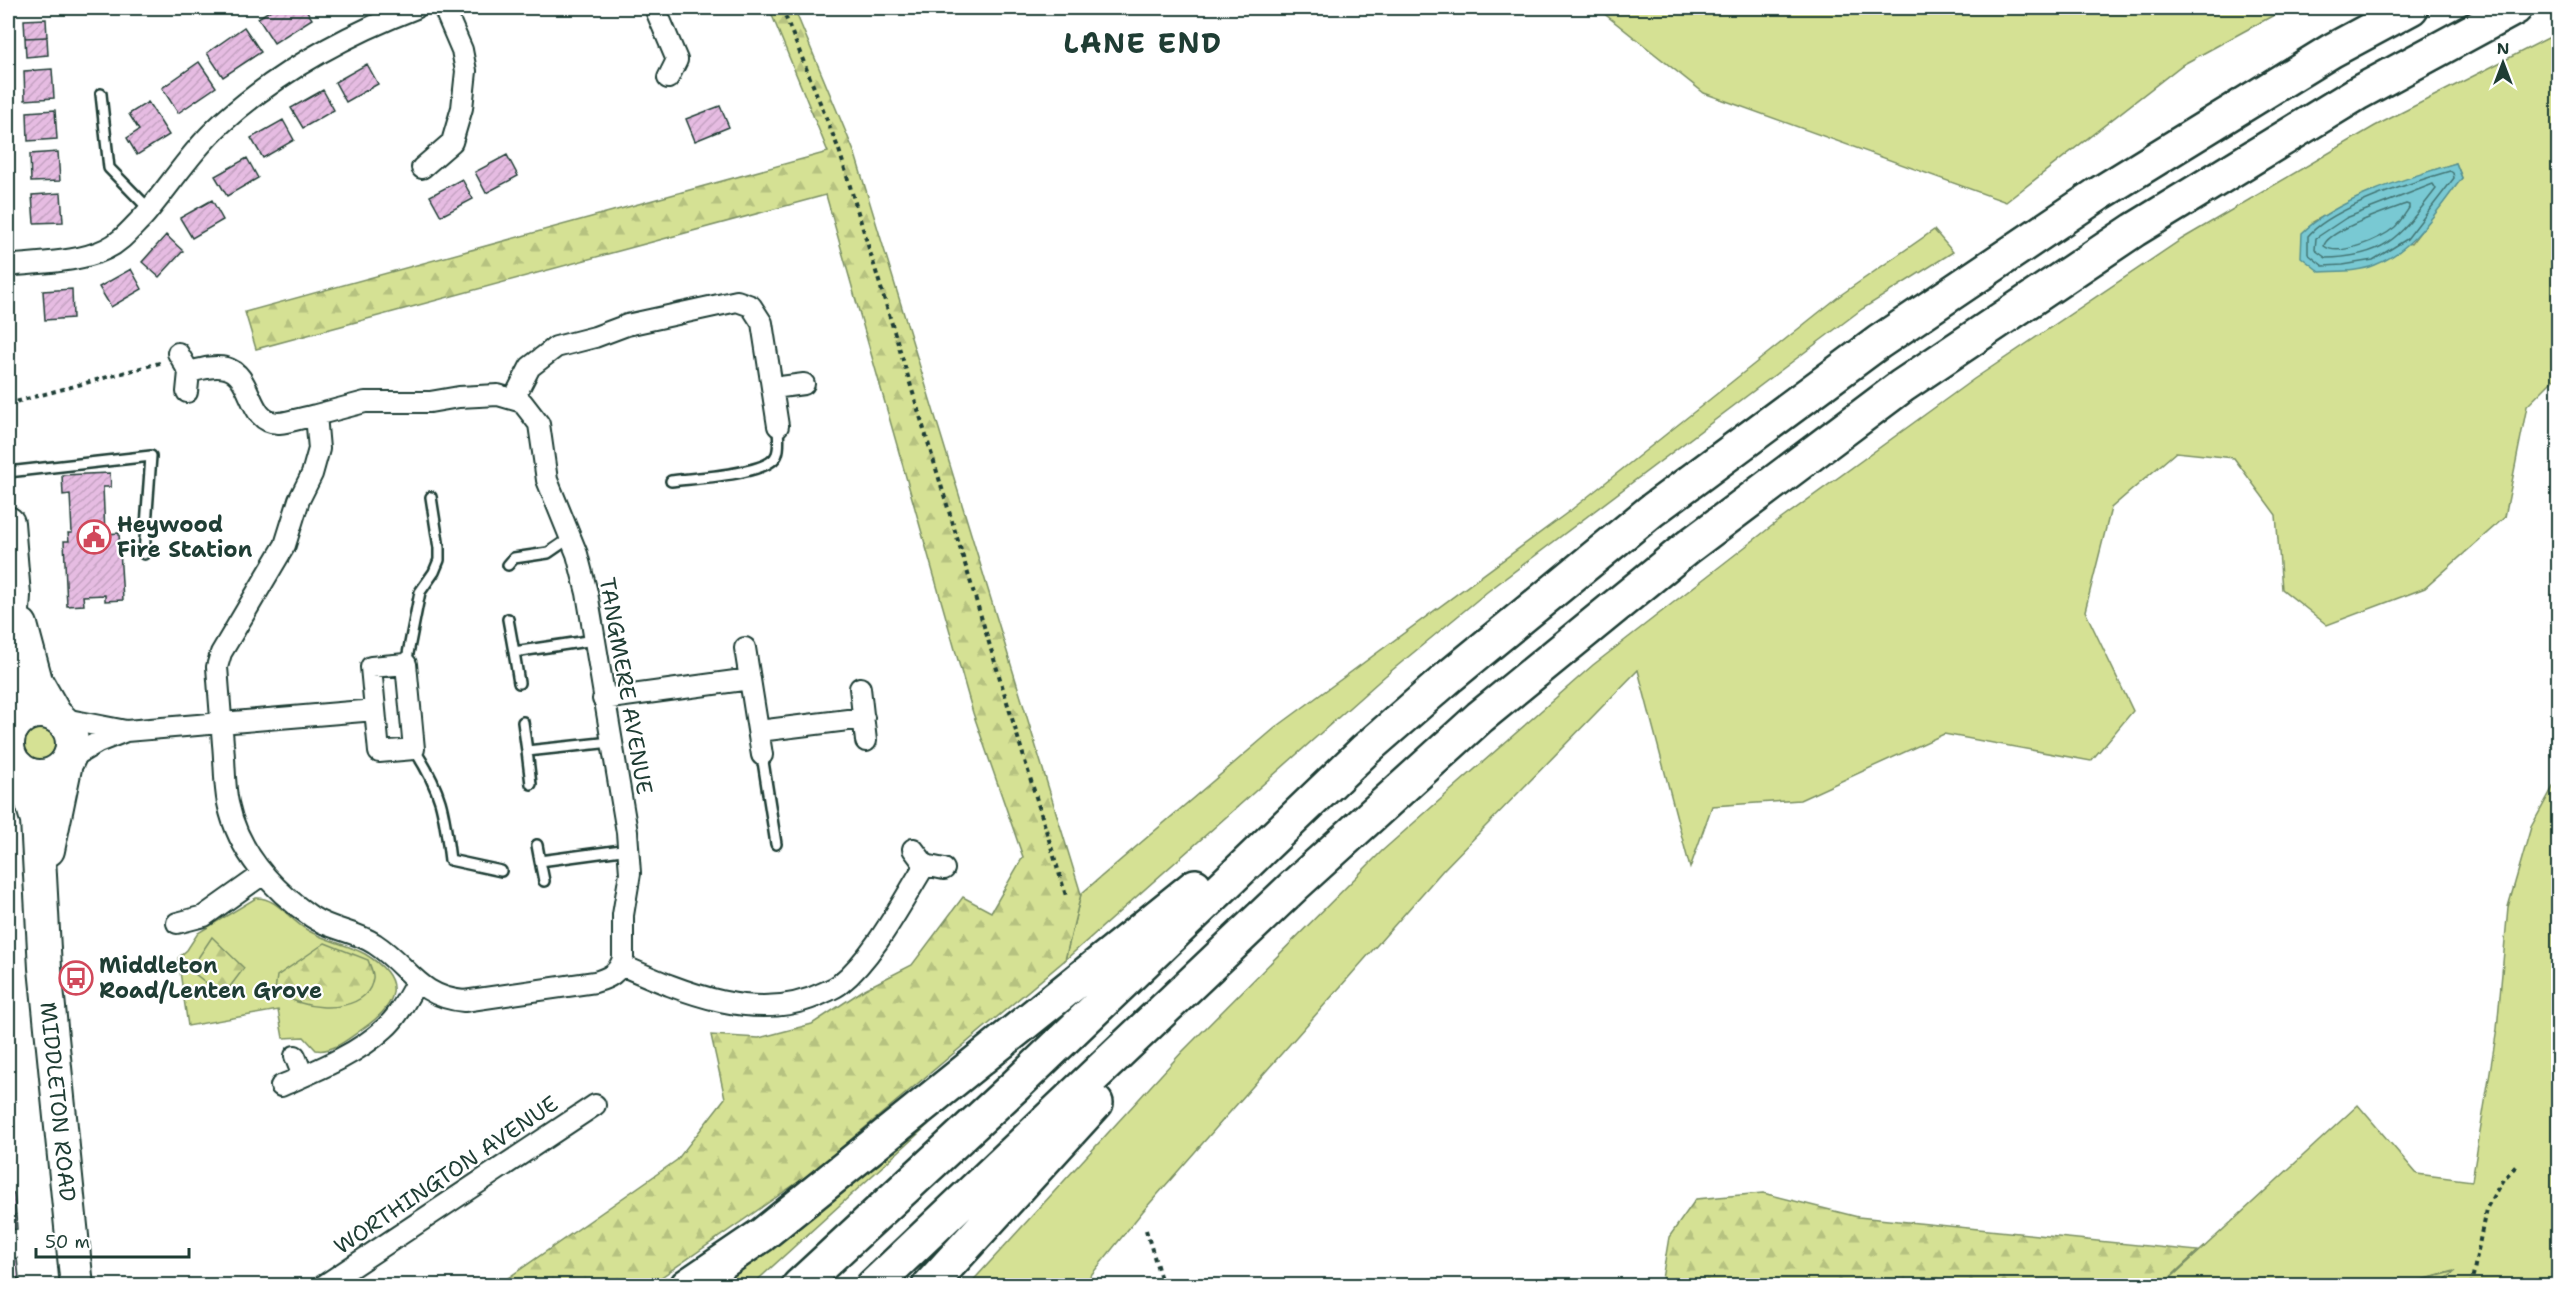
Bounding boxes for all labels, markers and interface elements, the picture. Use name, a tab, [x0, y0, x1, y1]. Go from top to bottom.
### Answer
district label: LANE END	[1064, 24, 1222, 62]
north arrow	[2473, 33, 2533, 93]
text: N	[2497, 38, 2509, 59]
place label: Heywood Fire Station	[117, 510, 253, 564]
public building icon: Heywood Fire Station	[76, 519, 112, 555]
street label: TANGMERE AVENUE	[593, 575, 659, 797]
place label: Middleton Road/Lenten Grove	[99, 951, 322, 1005]
bus stop icon: Middleton Road/Lenten Grove	[58, 960, 94, 996]
street label: MIDDLETON ROAD	[34, 1001, 83, 1203]
street label: WORTHINGTON AVENUE	[328, 1089, 564, 1261]
scale bar	[36, 1221, 189, 1259]
text: 50 m	[45, 1230, 90, 1254]

